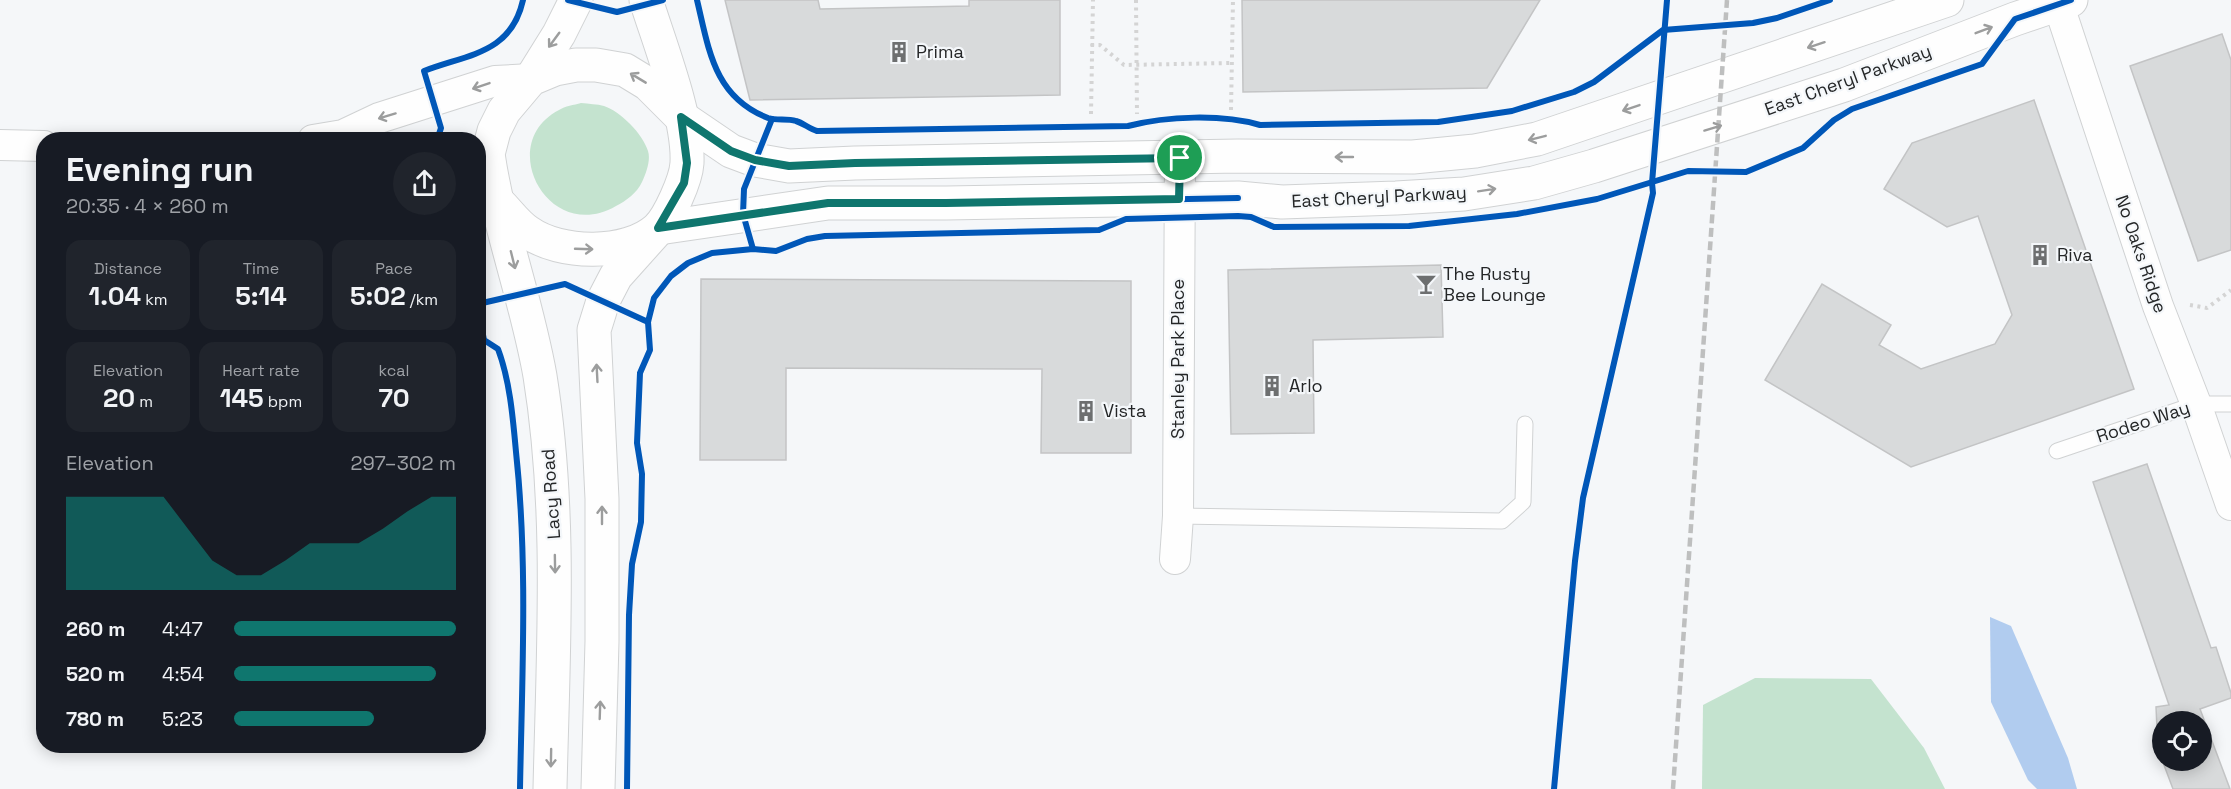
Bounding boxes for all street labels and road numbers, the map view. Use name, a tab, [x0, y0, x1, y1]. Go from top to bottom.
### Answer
street label: East Cheryl Parkway	[1761, 39, 1934, 120]
street label: East Cheryl Parkway	[1291, 180, 1467, 213]
street label: No Oaks Ridge	[2111, 192, 2172, 316]
street label: Stanley Park Place	[1166, 279, 1189, 439]
street label: Rodeo Way	[2093, 396, 2193, 447]
street label: Lacy Road	[536, 448, 565, 540]

